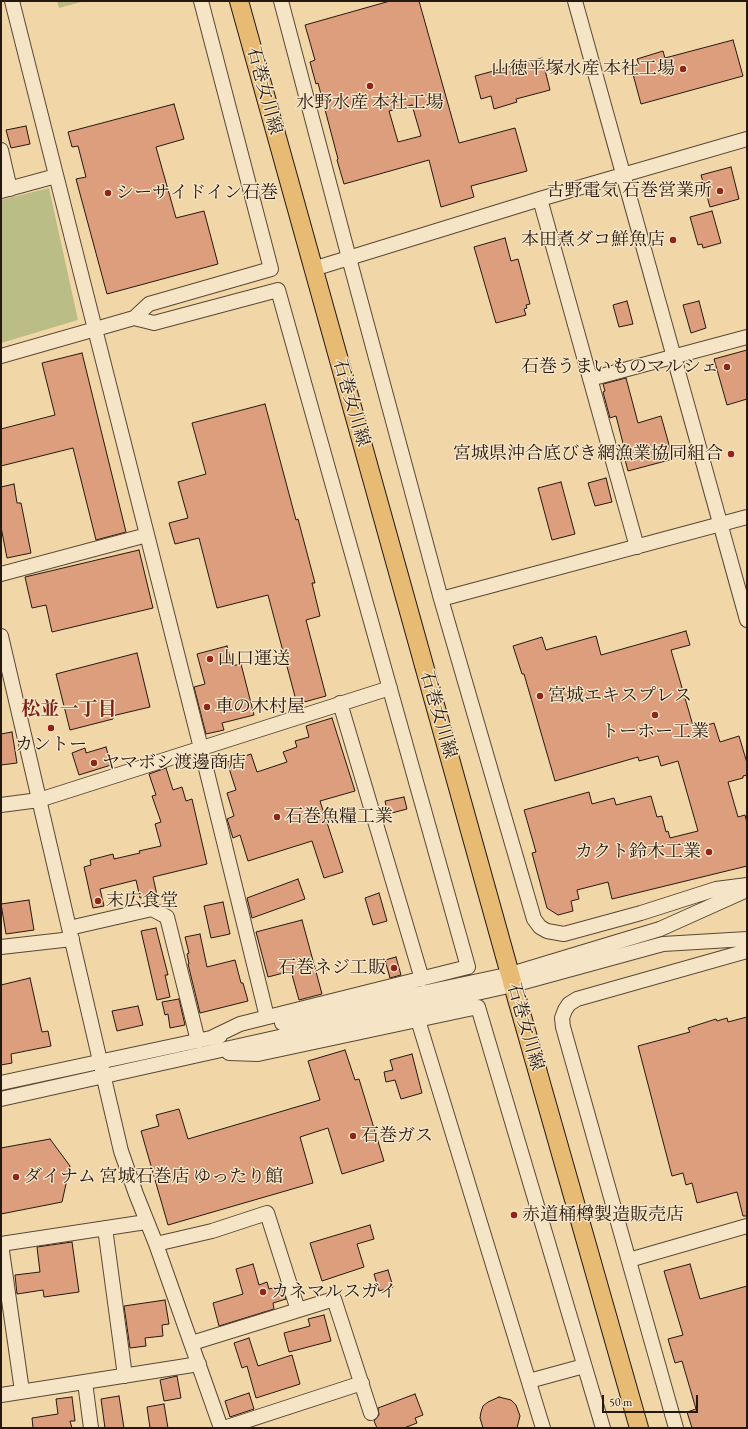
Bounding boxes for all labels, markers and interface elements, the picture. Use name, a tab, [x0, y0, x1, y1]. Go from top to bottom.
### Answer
street label: 石巻女川線	[242, 45, 286, 137]
place label: 山徳平塚水産 本社工場	[491, 58, 675, 80]
marker: 山徳平塚水産 本社工場	[678, 64, 688, 74]
marker: 水野水産 本社工場	[365, 81, 375, 91]
place label: 水野水産 本社工場	[296, 92, 444, 114]
place label: 古野電気 石巻営業所	[546, 180, 712, 202]
place label: シーサイドイン石巻	[116, 182, 278, 204]
marker: 古野電気 石巻営業所	[715, 186, 725, 196]
marker: シーサイドイン石巻	[103, 188, 113, 198]
place label: 本田煮ダコ鮮魚店	[521, 229, 665, 251]
marker: 本田煮ダコ鮮魚店	[668, 235, 678, 245]
place label: 石巻うまいものマルシェ	[521, 356, 719, 378]
street label: 石巻女川線	[328, 357, 374, 449]
marker: 石巻うまいものマルシェ	[722, 362, 732, 372]
place label: 宮城県沖合底びき網漁業協同組合	[453, 443, 723, 465]
marker: 宮城県沖合底びき網漁業協同組合	[726, 449, 736, 459]
place label: 山口運送	[218, 648, 290, 670]
marker: 山口運送	[205, 654, 215, 664]
street label: 石巻女川線	[415, 669, 461, 761]
place label: 宮城エキスプレス	[548, 685, 692, 707]
marker: 宮城エキスプレス	[535, 691, 545, 701]
place label: 車の木村屋	[215, 696, 305, 718]
district label: 松並一丁目	[22, 699, 116, 721]
marker: 車の木村屋	[202, 702, 212, 712]
marker: トーホー工業	[650, 710, 660, 720]
place label: トーホー工業	[601, 721, 709, 743]
marker: カントー	[46, 723, 56, 733]
place label: カントー	[15, 734, 87, 756]
place label: ヤマボシ渡邊商店	[102, 752, 246, 774]
marker: ヤマボシ渡邊商店	[89, 758, 99, 768]
place label: 石巻魚糧工業	[285, 806, 393, 828]
marker: 石巻魚糧工業	[272, 812, 282, 822]
place label: カクト鈴木工業	[575, 841, 701, 863]
marker: カクト鈴木工業	[704, 847, 714, 857]
place label: 末広食堂	[106, 890, 178, 912]
marker: 末広食堂	[93, 896, 103, 906]
place label: 石巻ネジ工販	[278, 957, 386, 979]
marker: 石巻ネジ工販	[389, 963, 399, 973]
street label: 石巻女川線	[502, 981, 548, 1073]
place label: 石巻ガス	[361, 1125, 433, 1147]
marker: 石巻ガス	[348, 1131, 358, 1141]
place label: ダイナム 宮城石巻店 ゆったり館	[24, 1166, 283, 1188]
marker: ダイナム 宮城石巻店 ゆったり館	[11, 1172, 21, 1182]
place label: 赤道桶樽製造販売店	[522, 1204, 684, 1226]
marker: 赤道桶樽製造販売店	[509, 1210, 519, 1220]
place label: カネマルスガイ	[271, 1281, 397, 1303]
marker: カネマルスガイ	[258, 1287, 268, 1297]
scale bar	[604, 1387, 700, 1413]
text: 50 m	[609, 1394, 632, 1410]

